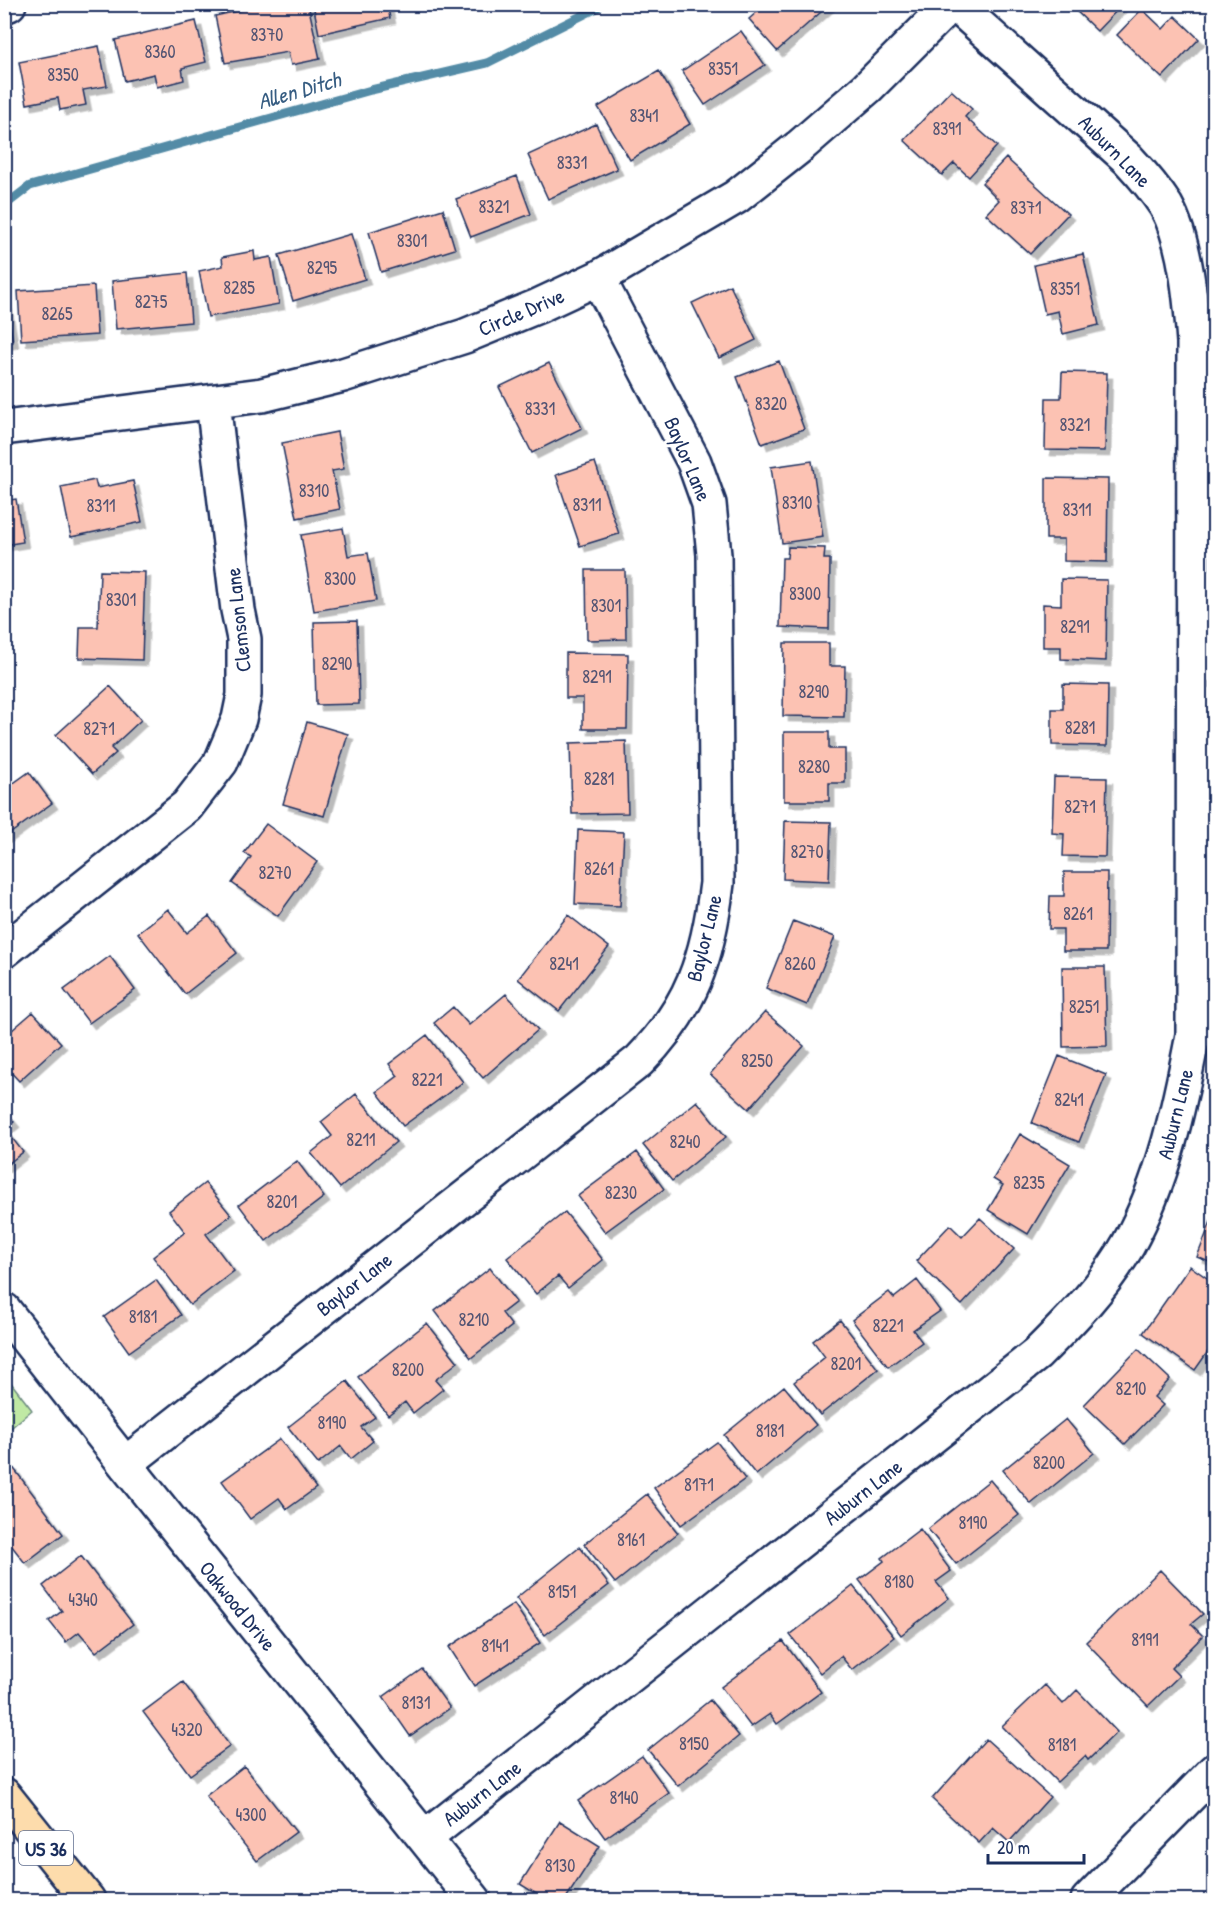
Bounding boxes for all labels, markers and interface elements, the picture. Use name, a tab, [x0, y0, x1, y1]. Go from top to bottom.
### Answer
house number: 8370	[251, 22, 283, 47]
house number: 8360	[144, 39, 176, 64]
house number: 8351	[708, 56, 738, 81]
house number: 8350	[47, 62, 79, 87]
water label: Allen Ditch	[254, 63, 346, 116]
house number: 8341	[629, 103, 659, 128]
street label: Auburn Lane	[1072, 108, 1158, 194]
house number: 8391	[933, 116, 962, 141]
house number: 8331	[557, 150, 587, 175]
house number: 8321	[479, 194, 509, 219]
house number: 8371	[1010, 195, 1042, 220]
house number: 8301	[397, 228, 427, 253]
house number: 8295	[307, 255, 338, 280]
house number: 8285	[223, 275, 255, 300]
house number: 8351	[1050, 276, 1080, 301]
street label: Circle Drive	[474, 281, 568, 343]
house number: 8275	[135, 289, 168, 314]
house number: 8265	[41, 301, 73, 326]
house number: 8320	[755, 391, 787, 416]
house number: 8331	[525, 396, 555, 421]
house number: 8321	[1060, 412, 1090, 437]
street label: Baylor Lane	[657, 413, 719, 505]
house number: 8310	[299, 478, 329, 503]
house number: 8310	[782, 490, 812, 515]
house number: 8311	[573, 492, 601, 517]
house number: 8311	[87, 493, 115, 518]
house number: 8311	[1063, 497, 1091, 522]
house number: 8300	[324, 566, 356, 591]
street label: Clemson Lane	[218, 567, 258, 673]
house number: 8300	[789, 581, 821, 606]
house number: 8301	[106, 587, 136, 612]
house number: 8301	[591, 593, 621, 618]
house number: 8291	[1060, 614, 1090, 639]
house number: 8290	[322, 651, 352, 676]
house number: 8291	[582, 664, 612, 689]
house number: 8290	[799, 679, 829, 704]
house number: 8281	[1065, 715, 1095, 740]
house number: 8271	[83, 716, 115, 741]
house number: 8280	[798, 754, 830, 779]
house number: 8281	[584, 766, 614, 791]
house number: 8271	[1064, 794, 1096, 819]
house number: 8270	[790, 839, 824, 864]
house number: 8261	[584, 856, 614, 881]
house number: 8270	[258, 860, 292, 885]
street label: Baylor Lane	[679, 891, 729, 985]
house number: 8261	[1063, 901, 1093, 926]
house number: 8241	[549, 951, 579, 976]
house number: 8260	[784, 951, 816, 976]
house number: 8251	[1069, 994, 1099, 1019]
house number: 8250	[741, 1048, 773, 1073]
street label: Auburn Lane	[1150, 1066, 1200, 1162]
house number: 8221	[411, 1067, 443, 1092]
house number: 8241	[1054, 1087, 1084, 1112]
house number: 8211	[346, 1127, 376, 1152]
house number: 8240	[669, 1129, 701, 1154]
house number: 8235	[1013, 1170, 1045, 1195]
house number: 8230	[605, 1180, 637, 1205]
house number: 8201	[267, 1189, 297, 1214]
street label: Baylor Lane	[310, 1245, 398, 1323]
house number: 8181	[129, 1304, 157, 1329]
house number: 8210	[459, 1307, 489, 1332]
house number: 8221	[872, 1313, 904, 1338]
house number: 8201	[831, 1351, 861, 1376]
house number: 8200	[392, 1357, 424, 1382]
house number: 8210	[1116, 1376, 1146, 1401]
house number: 8190	[318, 1410, 347, 1435]
house number: 8181	[756, 1418, 784, 1443]
house number: 8200	[1033, 1450, 1065, 1475]
street label: Auburn Lane	[818, 1452, 908, 1532]
house number: 8171	[684, 1472, 714, 1497]
house number: 8190	[959, 1510, 988, 1535]
house number: 8161	[617, 1527, 645, 1552]
street label: Oakwood Drive	[193, 1555, 283, 1657]
house number: 8180	[884, 1569, 914, 1594]
house number: 8151	[548, 1579, 576, 1604]
house number: 4340	[68, 1587, 98, 1612]
house number: 8191	[1131, 1627, 1159, 1652]
house number: 8141	[481, 1633, 509, 1658]
house number: 8131	[402, 1690, 430, 1715]
house number: 4320	[171, 1717, 203, 1742]
house number: 8150	[679, 1731, 709, 1756]
house number: 8181	[1048, 1732, 1076, 1757]
street label: Auburn Lane	[437, 1753, 527, 1833]
house number: 8140	[609, 1785, 639, 1810]
house number: 4300	[236, 1802, 266, 1827]
scale bar	[988, 1827, 1084, 1865]
road number: US 36	[19, 1831, 73, 1865]
text: 20 m	[997, 1835, 1030, 1860]
house number: 8130	[545, 1853, 575, 1878]

